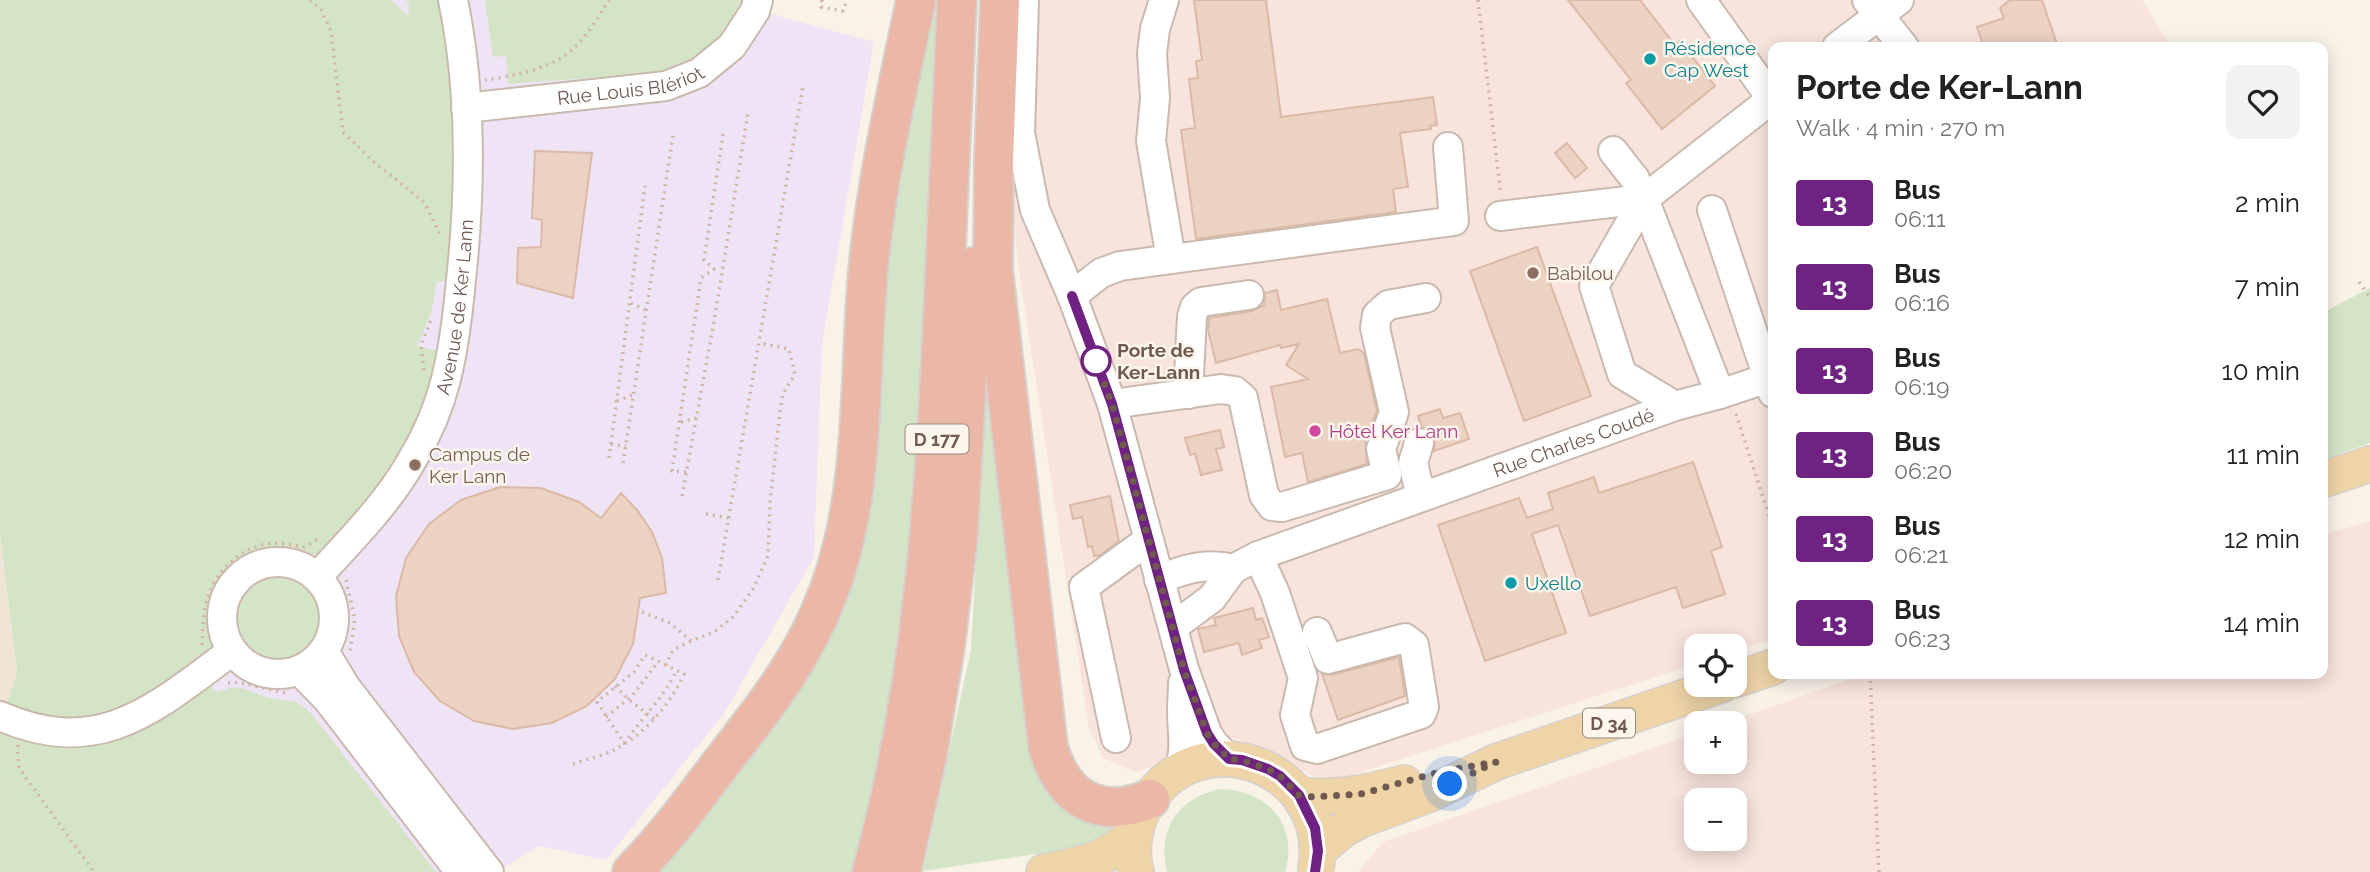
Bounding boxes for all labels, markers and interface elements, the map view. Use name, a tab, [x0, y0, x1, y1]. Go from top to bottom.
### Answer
place label: Résidence Cap West	[1664, 37, 1756, 81]
marker: Résidence Cap West	[1642, 51, 1658, 67]
street label: Rue Louis Blériot	[556, 62, 709, 109]
button: heart	[2226, 65, 2300, 139]
text: Porte de Ker-Lann	[1796, 68, 2083, 107]
text: Walk · 4 min · 270 m	[1796, 114, 2005, 141]
text: Bus	[1894, 175, 1941, 205]
text: 13	[1822, 188, 1847, 217]
text: 2 min	[2235, 188, 2300, 218]
text: 06:11	[1894, 205, 1946, 232]
street label: Avenue de Ker Lann	[431, 219, 477, 397]
text: Bus	[1894, 259, 1941, 289]
place label: Babilou	[1547, 262, 1614, 284]
marker: Babilou	[1525, 265, 1541, 281]
text: 13	[1822, 272, 1847, 301]
text: 7 min	[2235, 272, 2300, 302]
text: 06:16	[1894, 289, 1950, 316]
place label: Porte de Ker-Lann	[1117, 339, 1200, 383]
text: Bus	[1894, 343, 1941, 373]
marker: Porte de Ker-Lann	[1081, 346, 1111, 376]
text: 13	[1822, 356, 1847, 385]
text: 10 min	[2222, 356, 2300, 386]
text: 06:19	[1894, 373, 1950, 400]
street label: Rue Charles Coudé	[1490, 403, 1657, 482]
place label: Hôtel Ker Lann	[1329, 420, 1458, 442]
marker: Hôtel Ker Lann	[1307, 423, 1323, 439]
road number: D 177	[906, 424, 968, 454]
text: Bus	[1894, 427, 1941, 457]
text: 13	[1822, 440, 1847, 469]
text: 11 min	[2226, 440, 2300, 470]
place label: Campus de Ker Lann	[429, 443, 530, 487]
marker: Campus de Ker Lann	[407, 457, 423, 473]
text: 06:20	[1894, 457, 1952, 484]
text: Bus	[1894, 511, 1941, 541]
text: 13	[1822, 524, 1847, 553]
text: 12 min	[2224, 524, 2300, 554]
text: 06:21	[1894, 541, 1948, 568]
place label: Uxello	[1525, 572, 1581, 594]
marker: Uxello	[1503, 575, 1519, 591]
text: Bus	[1894, 595, 1941, 625]
text: 13	[1822, 608, 1847, 637]
text: 14 min	[2223, 608, 2300, 638]
text: 06:23	[1894, 625, 1951, 652]
map controls	[1684, 634, 1747, 851]
button: locate	[1684, 634, 1747, 697]
road number: D 34	[1583, 708, 1635, 738]
button: +	[1684, 711, 1747, 774]
your location	[1432, 766, 1467, 801]
button: −	[1684, 788, 1747, 851]

